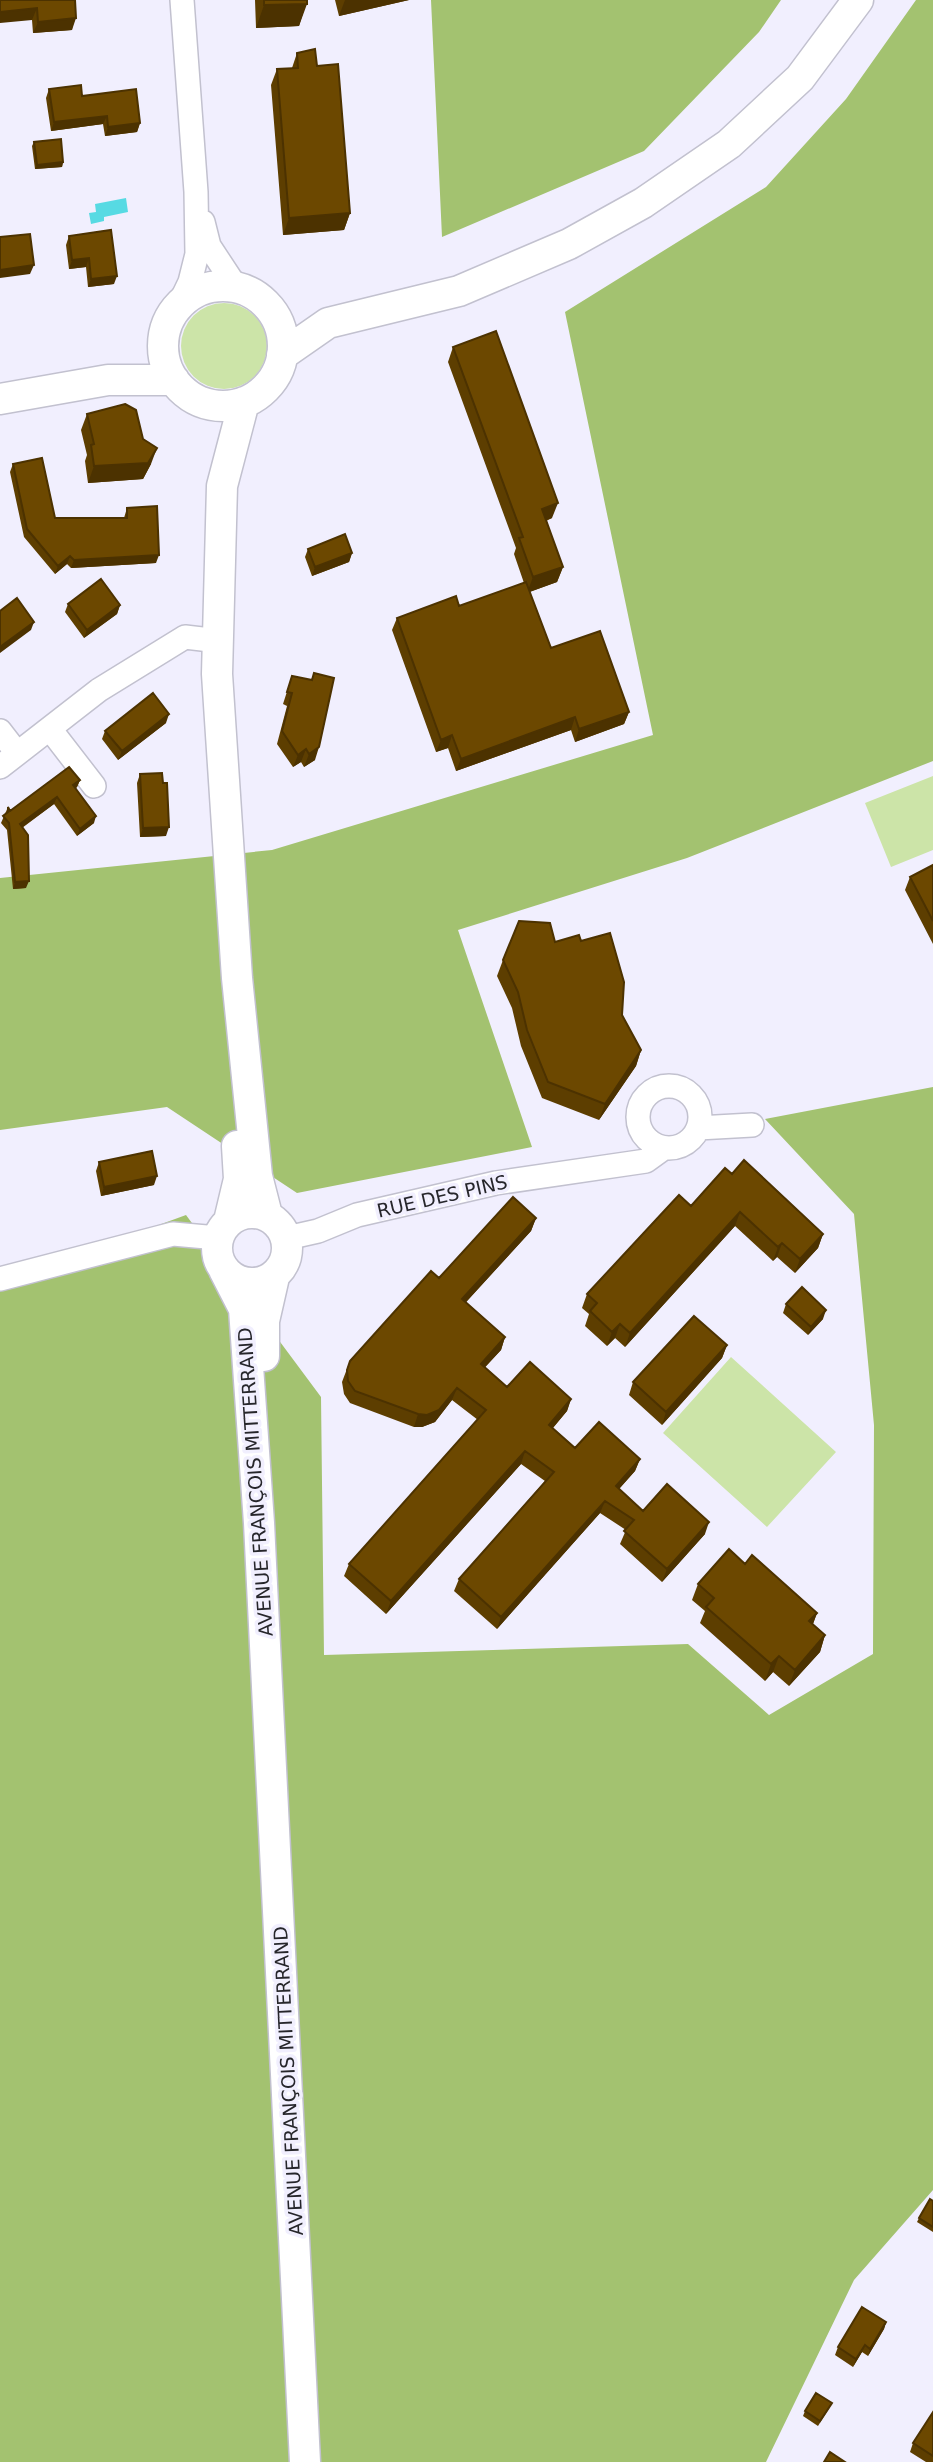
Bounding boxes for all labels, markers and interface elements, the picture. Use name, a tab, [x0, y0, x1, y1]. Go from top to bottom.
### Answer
street label: RUE DES PINS	[375, 1170, 509, 1222]
street label: AVENUE FRANÇOIS MITTERRAND	[233, 1327, 277, 1637]
street label: AVENUE FRANÇOIS MITTERRAND	[269, 1926, 307, 2236]

